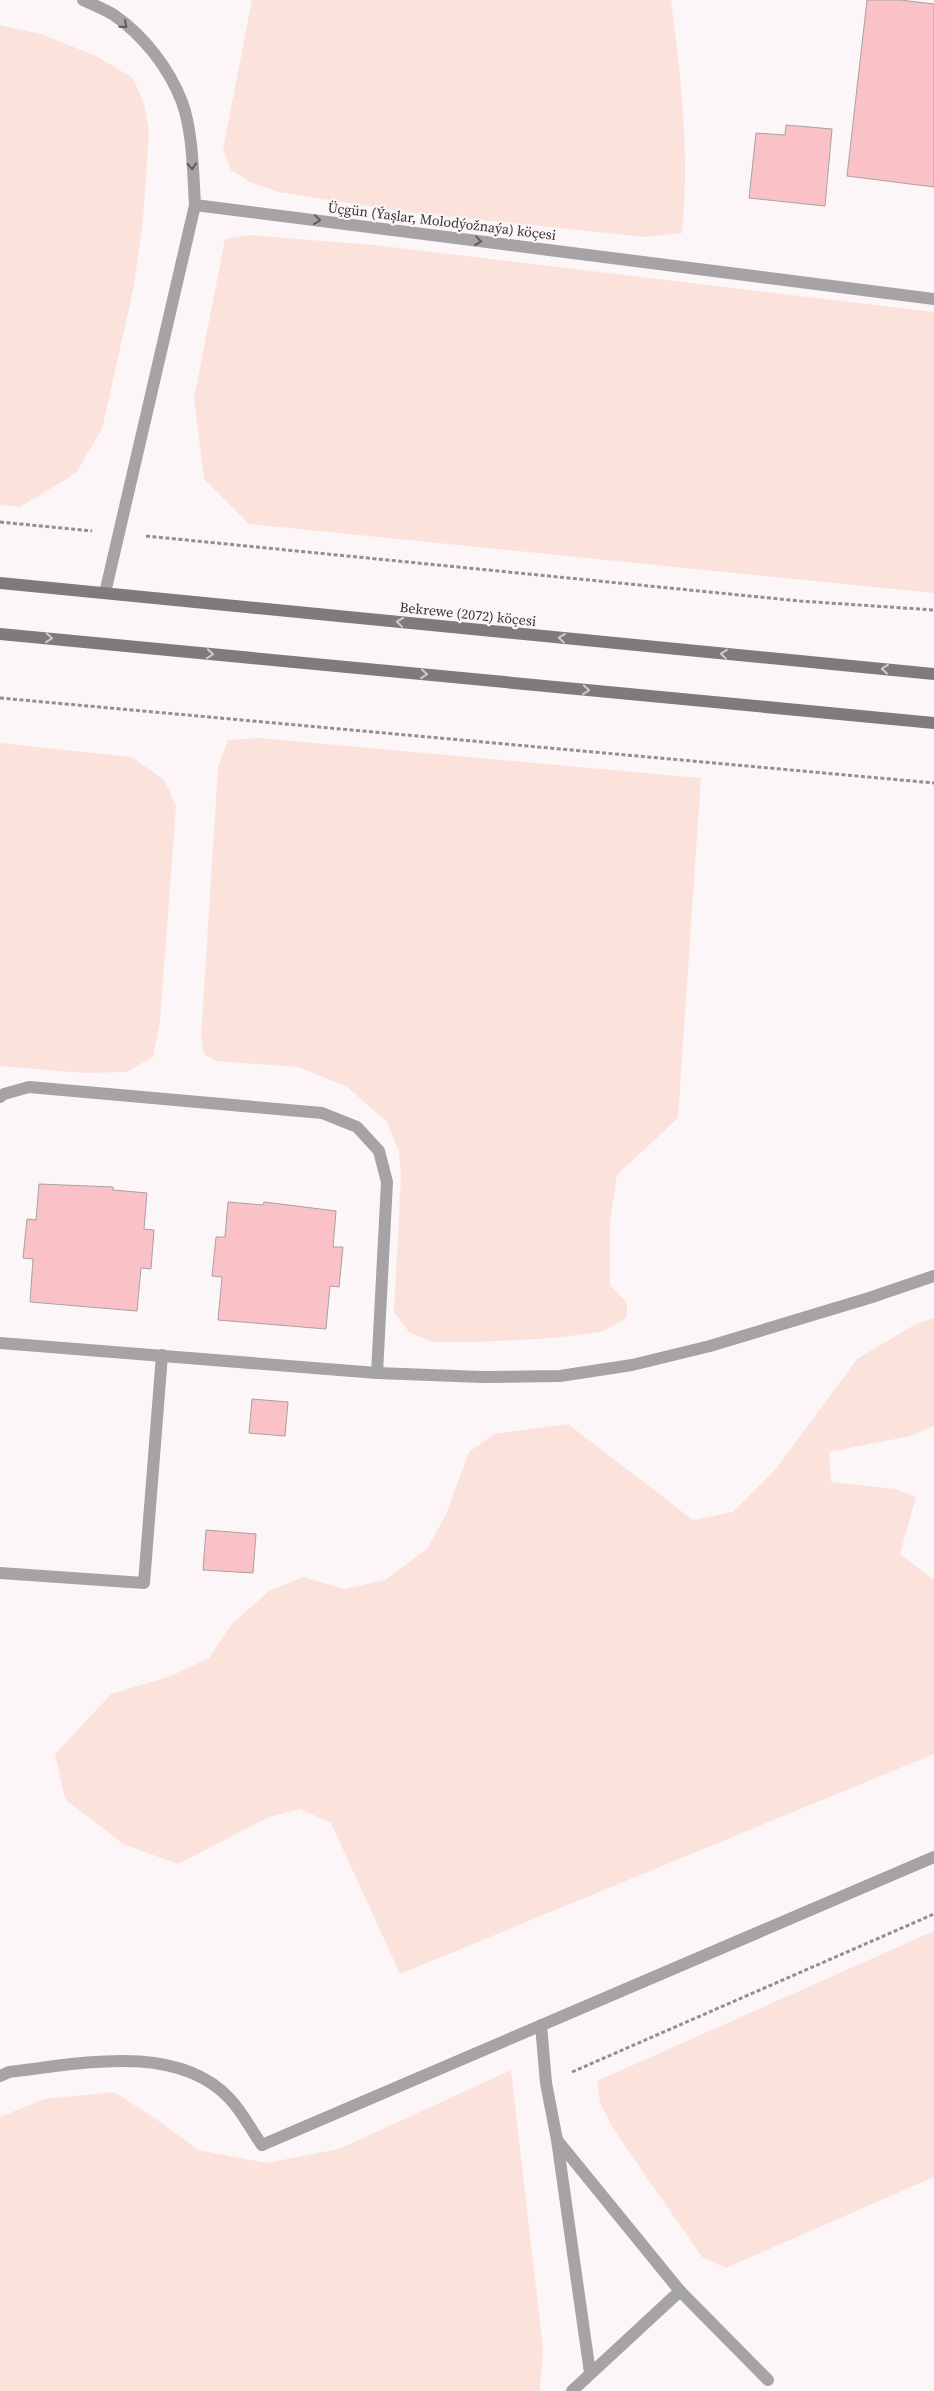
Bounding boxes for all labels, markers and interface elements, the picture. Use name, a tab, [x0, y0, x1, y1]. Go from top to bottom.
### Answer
one-way arrow	[119, 19, 128, 28]
one-way arrow	[187, 162, 198, 170]
street label: Üçgün (Ýaşlar, Molodýožnaýa) köçesi	[327, 197, 557, 245]
one-way arrow	[312, 215, 321, 225]
one-way arrow	[474, 235, 482, 246]
street label: Bekrewe (2072) köçesi	[399, 597, 537, 631]
one-way arrow	[396, 617, 404, 628]
one-way arrow	[45, 632, 53, 643]
one-way arrow	[558, 633, 566, 644]
one-way arrow	[207, 648, 215, 659]
one-way arrow	[719, 648, 727, 659]
one-way arrow	[881, 664, 889, 675]
one-way arrow	[421, 668, 429, 679]
one-way arrow	[582, 684, 590, 695]

